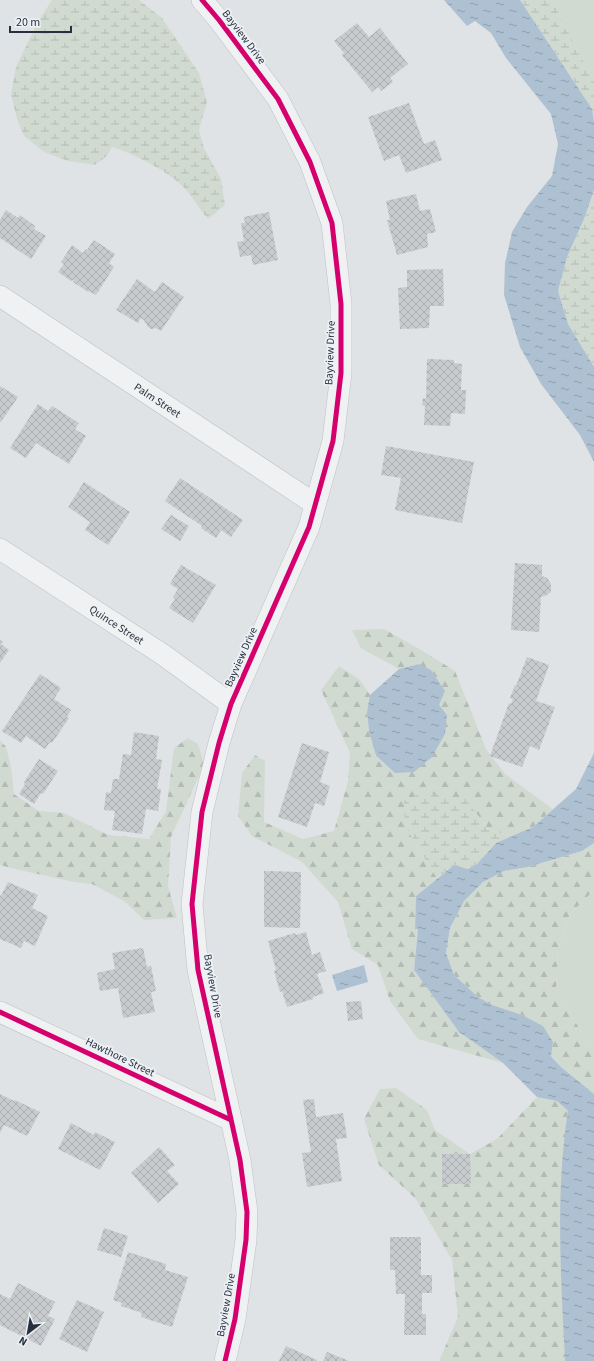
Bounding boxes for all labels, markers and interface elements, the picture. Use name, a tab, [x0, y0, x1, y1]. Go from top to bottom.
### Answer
street label: Bayview Drive	[219, 7, 270, 68]
scale bar	[10, 8, 71, 34]
text: 20 m	[16, 14, 40, 31]
street label: Bayview Drive	[321, 320, 339, 385]
street label: Palm Street	[131, 379, 184, 421]
street label: Quince Street	[86, 601, 147, 648]
street label: Bayview Drive	[221, 624, 261, 689]
street label: Bayview Drive	[200, 953, 226, 1020]
street label: Hawthore Street	[83, 1034, 157, 1080]
street label: Bayview Drive	[213, 1271, 239, 1338]
north arrow	[8, 1313, 48, 1353]
text: N	[16, 1333, 30, 1349]

